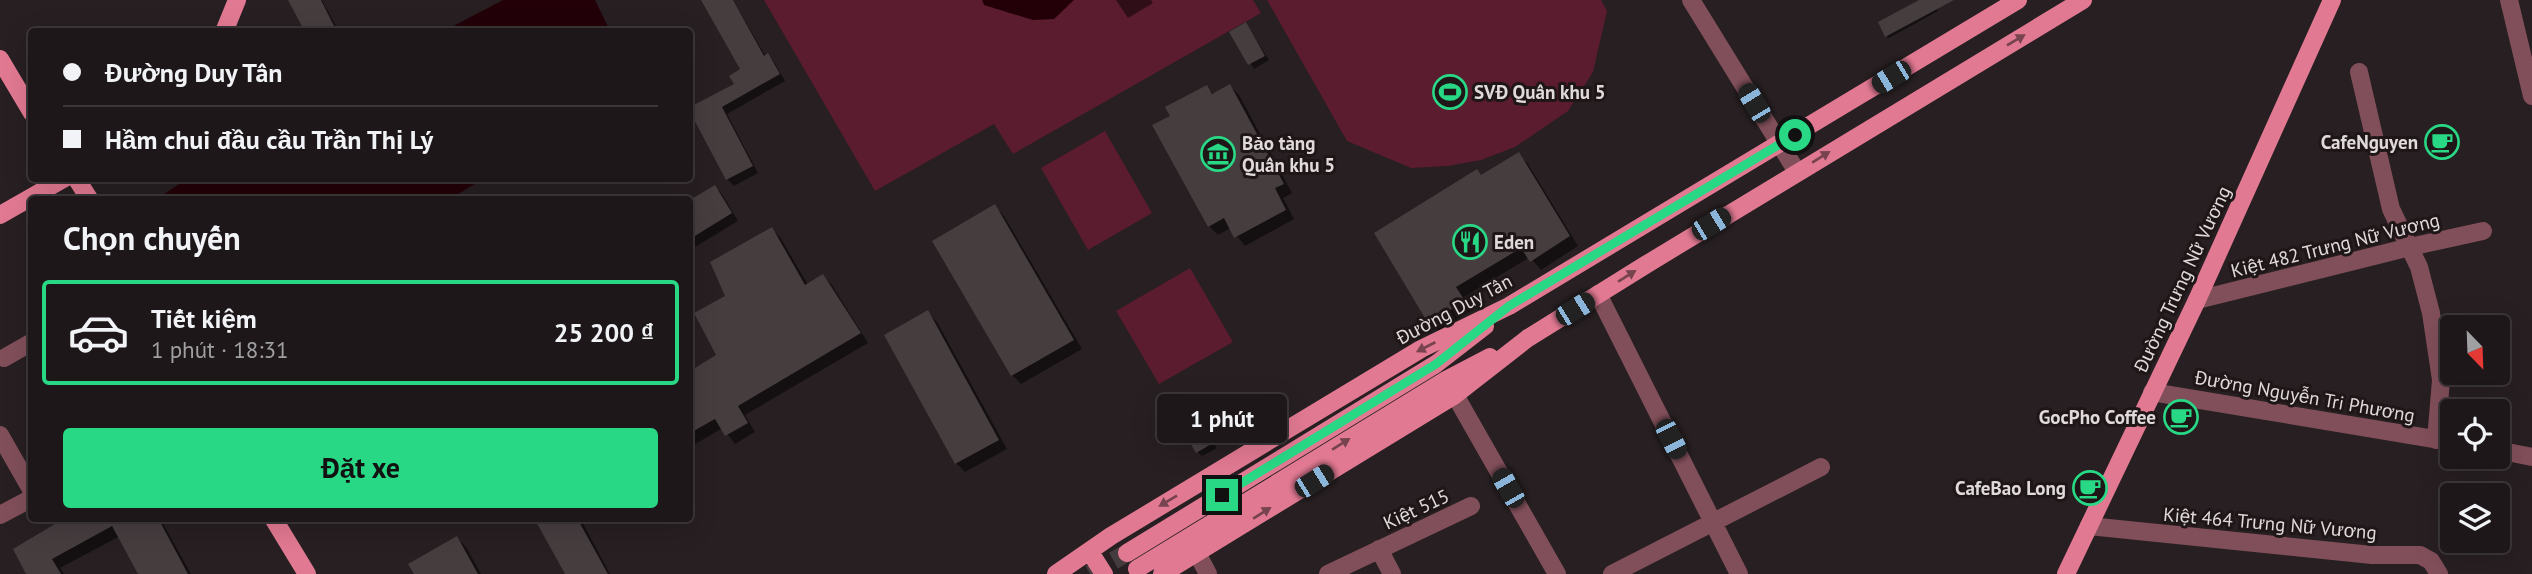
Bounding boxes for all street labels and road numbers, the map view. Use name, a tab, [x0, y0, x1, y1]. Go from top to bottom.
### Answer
street label: Đường Trưng Nữ Vương	[2128, 182, 2236, 377]
street label: Kiệt 482 Trưng Nữ Vương	[2228, 207, 2442, 283]
street label: Đường Duy Tân	[1391, 268, 1516, 350]
street label: Đường Nguyễn Tri Phương	[2192, 365, 2417, 427]
street label: Kiệt 515	[1379, 483, 1453, 535]
street label: Kiệt 464 Trưng Nữ Vương	[2162, 502, 2378, 544]

